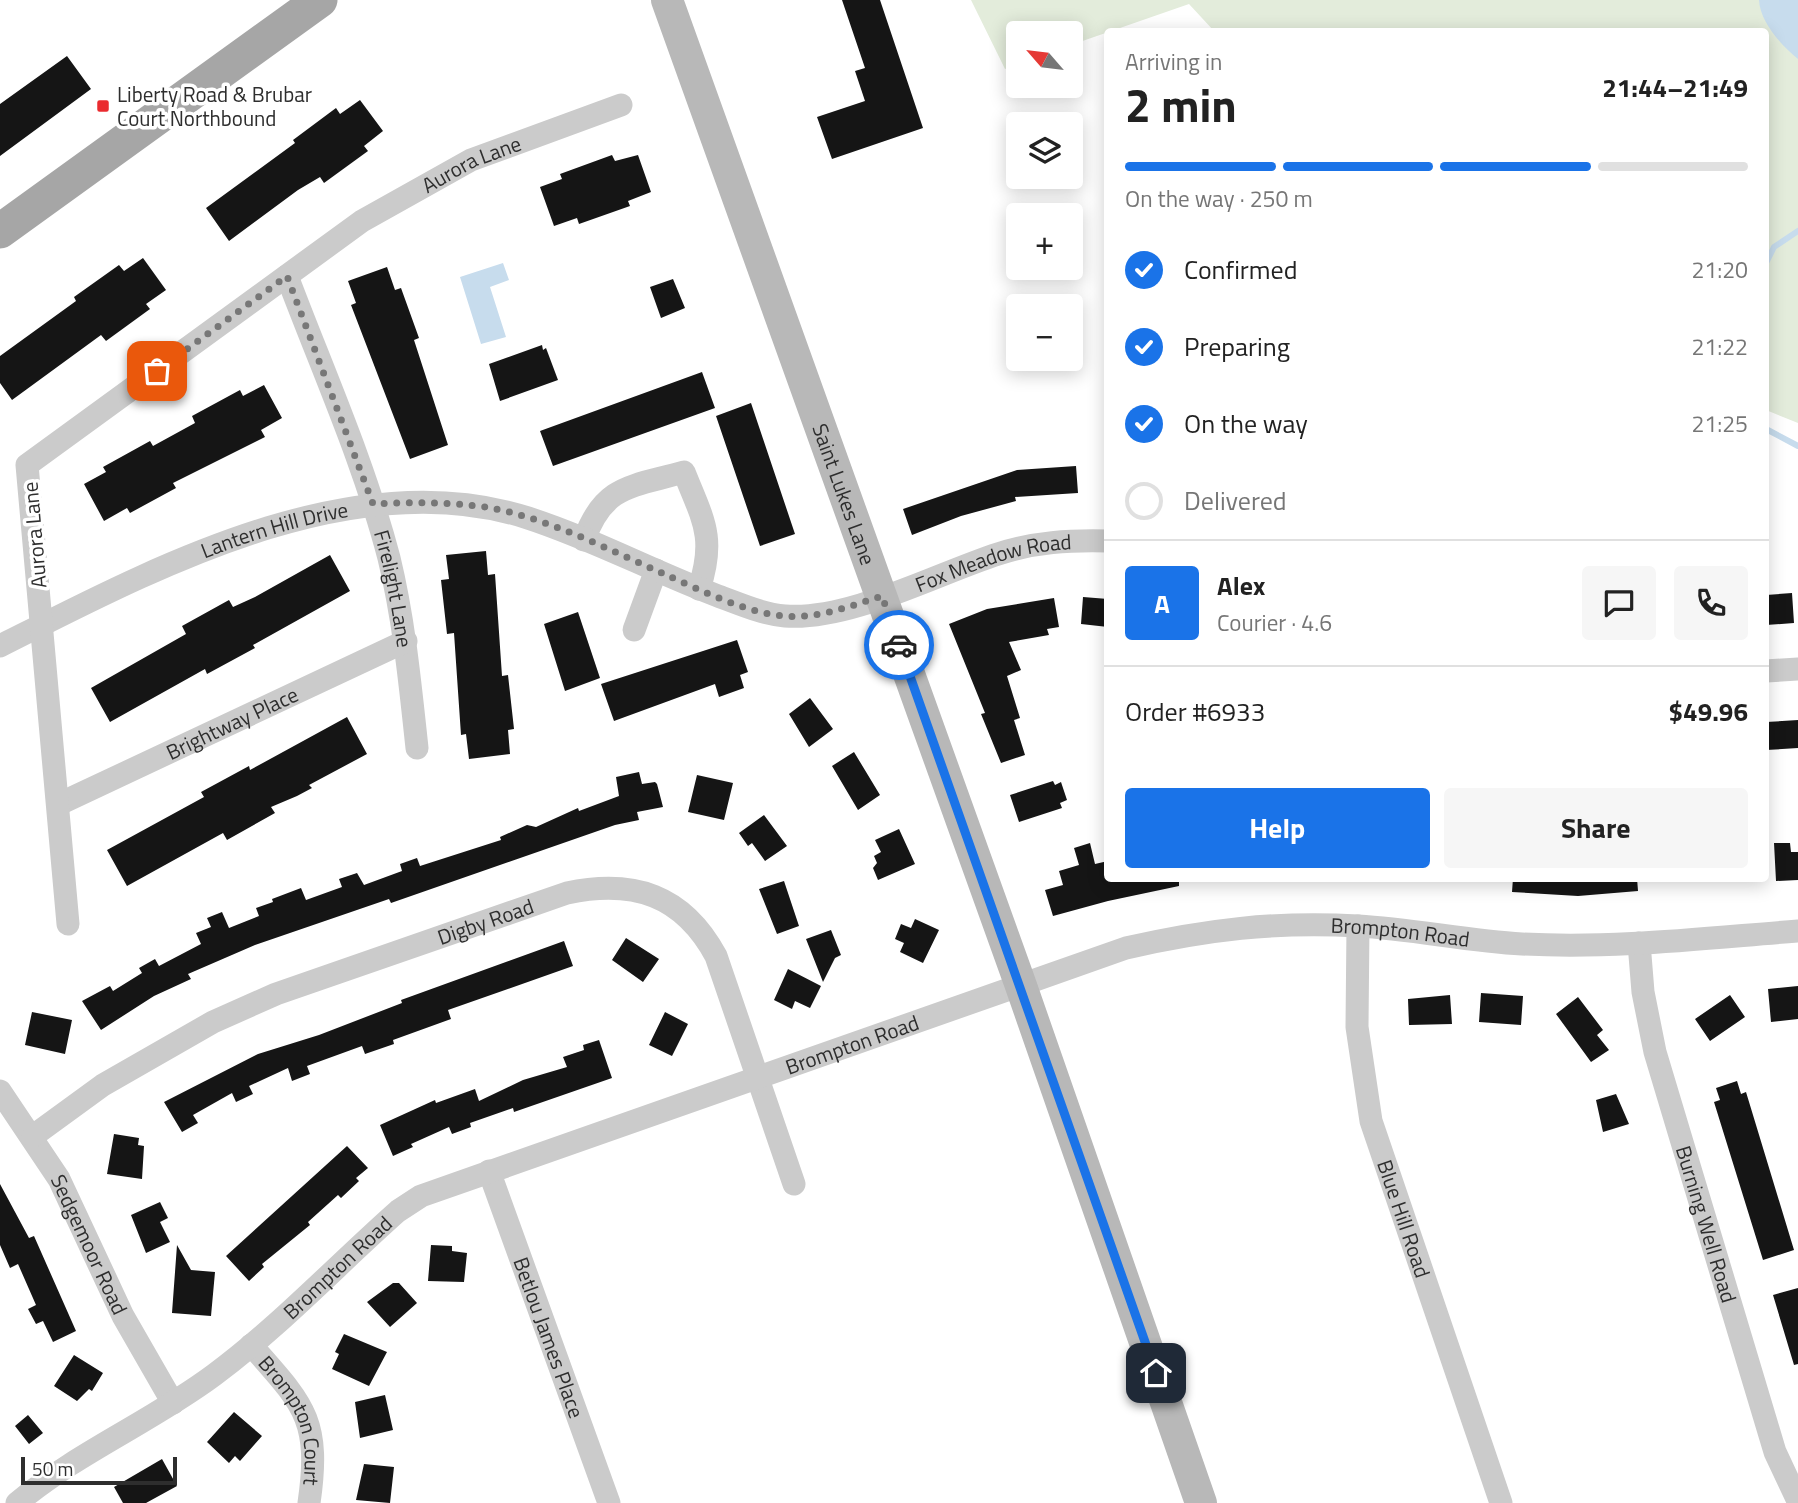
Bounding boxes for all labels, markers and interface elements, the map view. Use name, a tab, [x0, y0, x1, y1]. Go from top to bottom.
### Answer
north arrow	[1006, 21, 1083, 98]
map controls	[1006, 21, 1083, 371]
text: Arriving in	[1125, 44, 1222, 79]
text: 21:44–21:49	[1602, 68, 1748, 107]
text: 2 min	[1125, 70, 1237, 140]
place label: Liberty Road & Brubar Court Northbound	[117, 78, 312, 134]
marker: Liberty Road & Brubar Court Northbound	[95, 98, 111, 114]
button: layers	[1006, 112, 1083, 189]
street label: Aurora Lane	[416, 127, 526, 201]
text: On the way · 250 m	[1125, 181, 1313, 216]
button: +	[1006, 203, 1083, 280]
text: Confirmed	[1184, 250, 1298, 289]
icon: check	[1125, 251, 1163, 289]
text: 21:20	[1691, 252, 1748, 287]
button: −	[1006, 294, 1083, 371]
text: Preparing	[1184, 327, 1290, 366]
icon: check	[1125, 328, 1163, 366]
text: 21:22	[1691, 329, 1748, 364]
pin	[127, 341, 187, 401]
icon: bag	[138, 352, 176, 390]
text: On the way	[1184, 404, 1308, 443]
icon: check	[1125, 405, 1163, 443]
text: 21:25	[1691, 406, 1748, 441]
street label: Saint Lukes Lane	[804, 419, 885, 569]
street label: Aurora Lane	[13, 480, 55, 590]
text: Delivered	[1184, 481, 1287, 520]
street label: Lantern Hill Drive	[196, 493, 350, 566]
street label: Fox Meadow Road	[910, 525, 1072, 600]
street label: Firelight Lane	[366, 526, 421, 649]
text: Alex	[1217, 566, 1265, 605]
button: chat	[1582, 566, 1656, 640]
button: phone	[1674, 566, 1748, 640]
text: A	[1154, 584, 1170, 623]
text: Courier · 4.6	[1217, 605, 1332, 640]
courier	[864, 610, 934, 680]
icon: car	[880, 626, 918, 664]
street label: Brightway Place	[160, 678, 303, 768]
text: Order #6933	[1125, 692, 1265, 731]
text: $49.96	[1669, 692, 1748, 731]
button: Help	[1125, 788, 1430, 868]
button: Share	[1444, 788, 1748, 868]
street label: Digby Road	[433, 890, 538, 953]
street label: Brompton Road	[1330, 909, 1472, 955]
street label: Brompton Road	[781, 1006, 923, 1083]
street label: Burning Well Road	[1668, 1142, 1745, 1307]
street label: Blue Hill Road	[1369, 1155, 1439, 1282]
street label: Sedgemoor Road	[43, 1169, 136, 1320]
street label: Brompton Road	[275, 1208, 399, 1327]
street label: Betlou James Place	[505, 1252, 593, 1422]
pin	[1126, 1343, 1186, 1403]
street label: Brompton Court	[251, 1348, 329, 1487]
icon: home	[1137, 1354, 1175, 1392]
scale bar	[21, 1454, 177, 1486]
text: 50 m	[32, 1454, 73, 1483]

